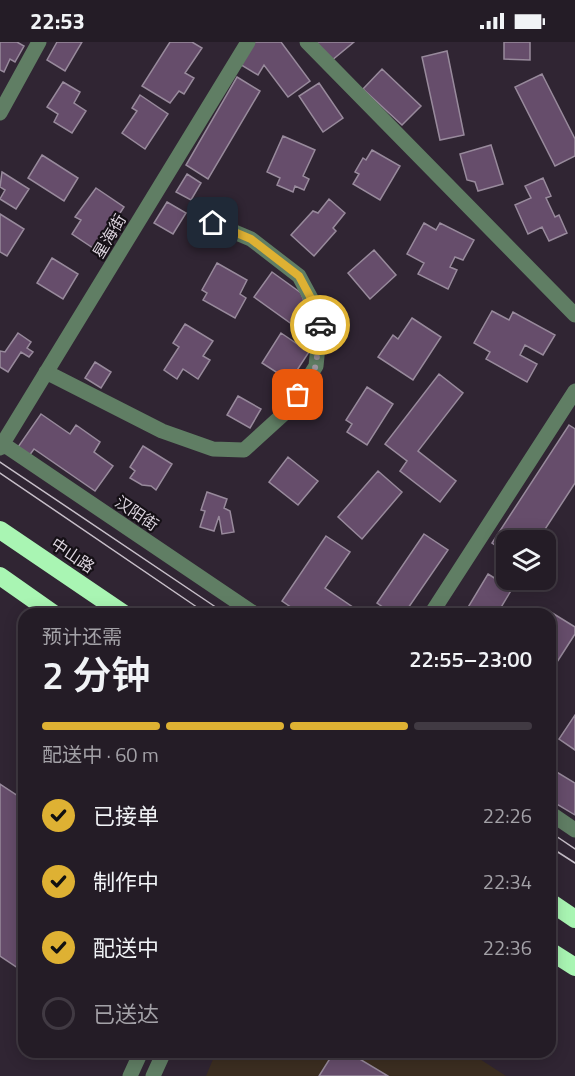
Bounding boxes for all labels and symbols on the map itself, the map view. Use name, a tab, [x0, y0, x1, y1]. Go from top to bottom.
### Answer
pin	[187, 197, 238, 248]
street label: 星海街	[86, 209, 132, 263]
courier	[290, 295, 350, 355]
pin	[272, 369, 323, 420]
street label: 汉阳街	[110, 490, 164, 536]
street label: 中山路	[46, 532, 100, 578]

